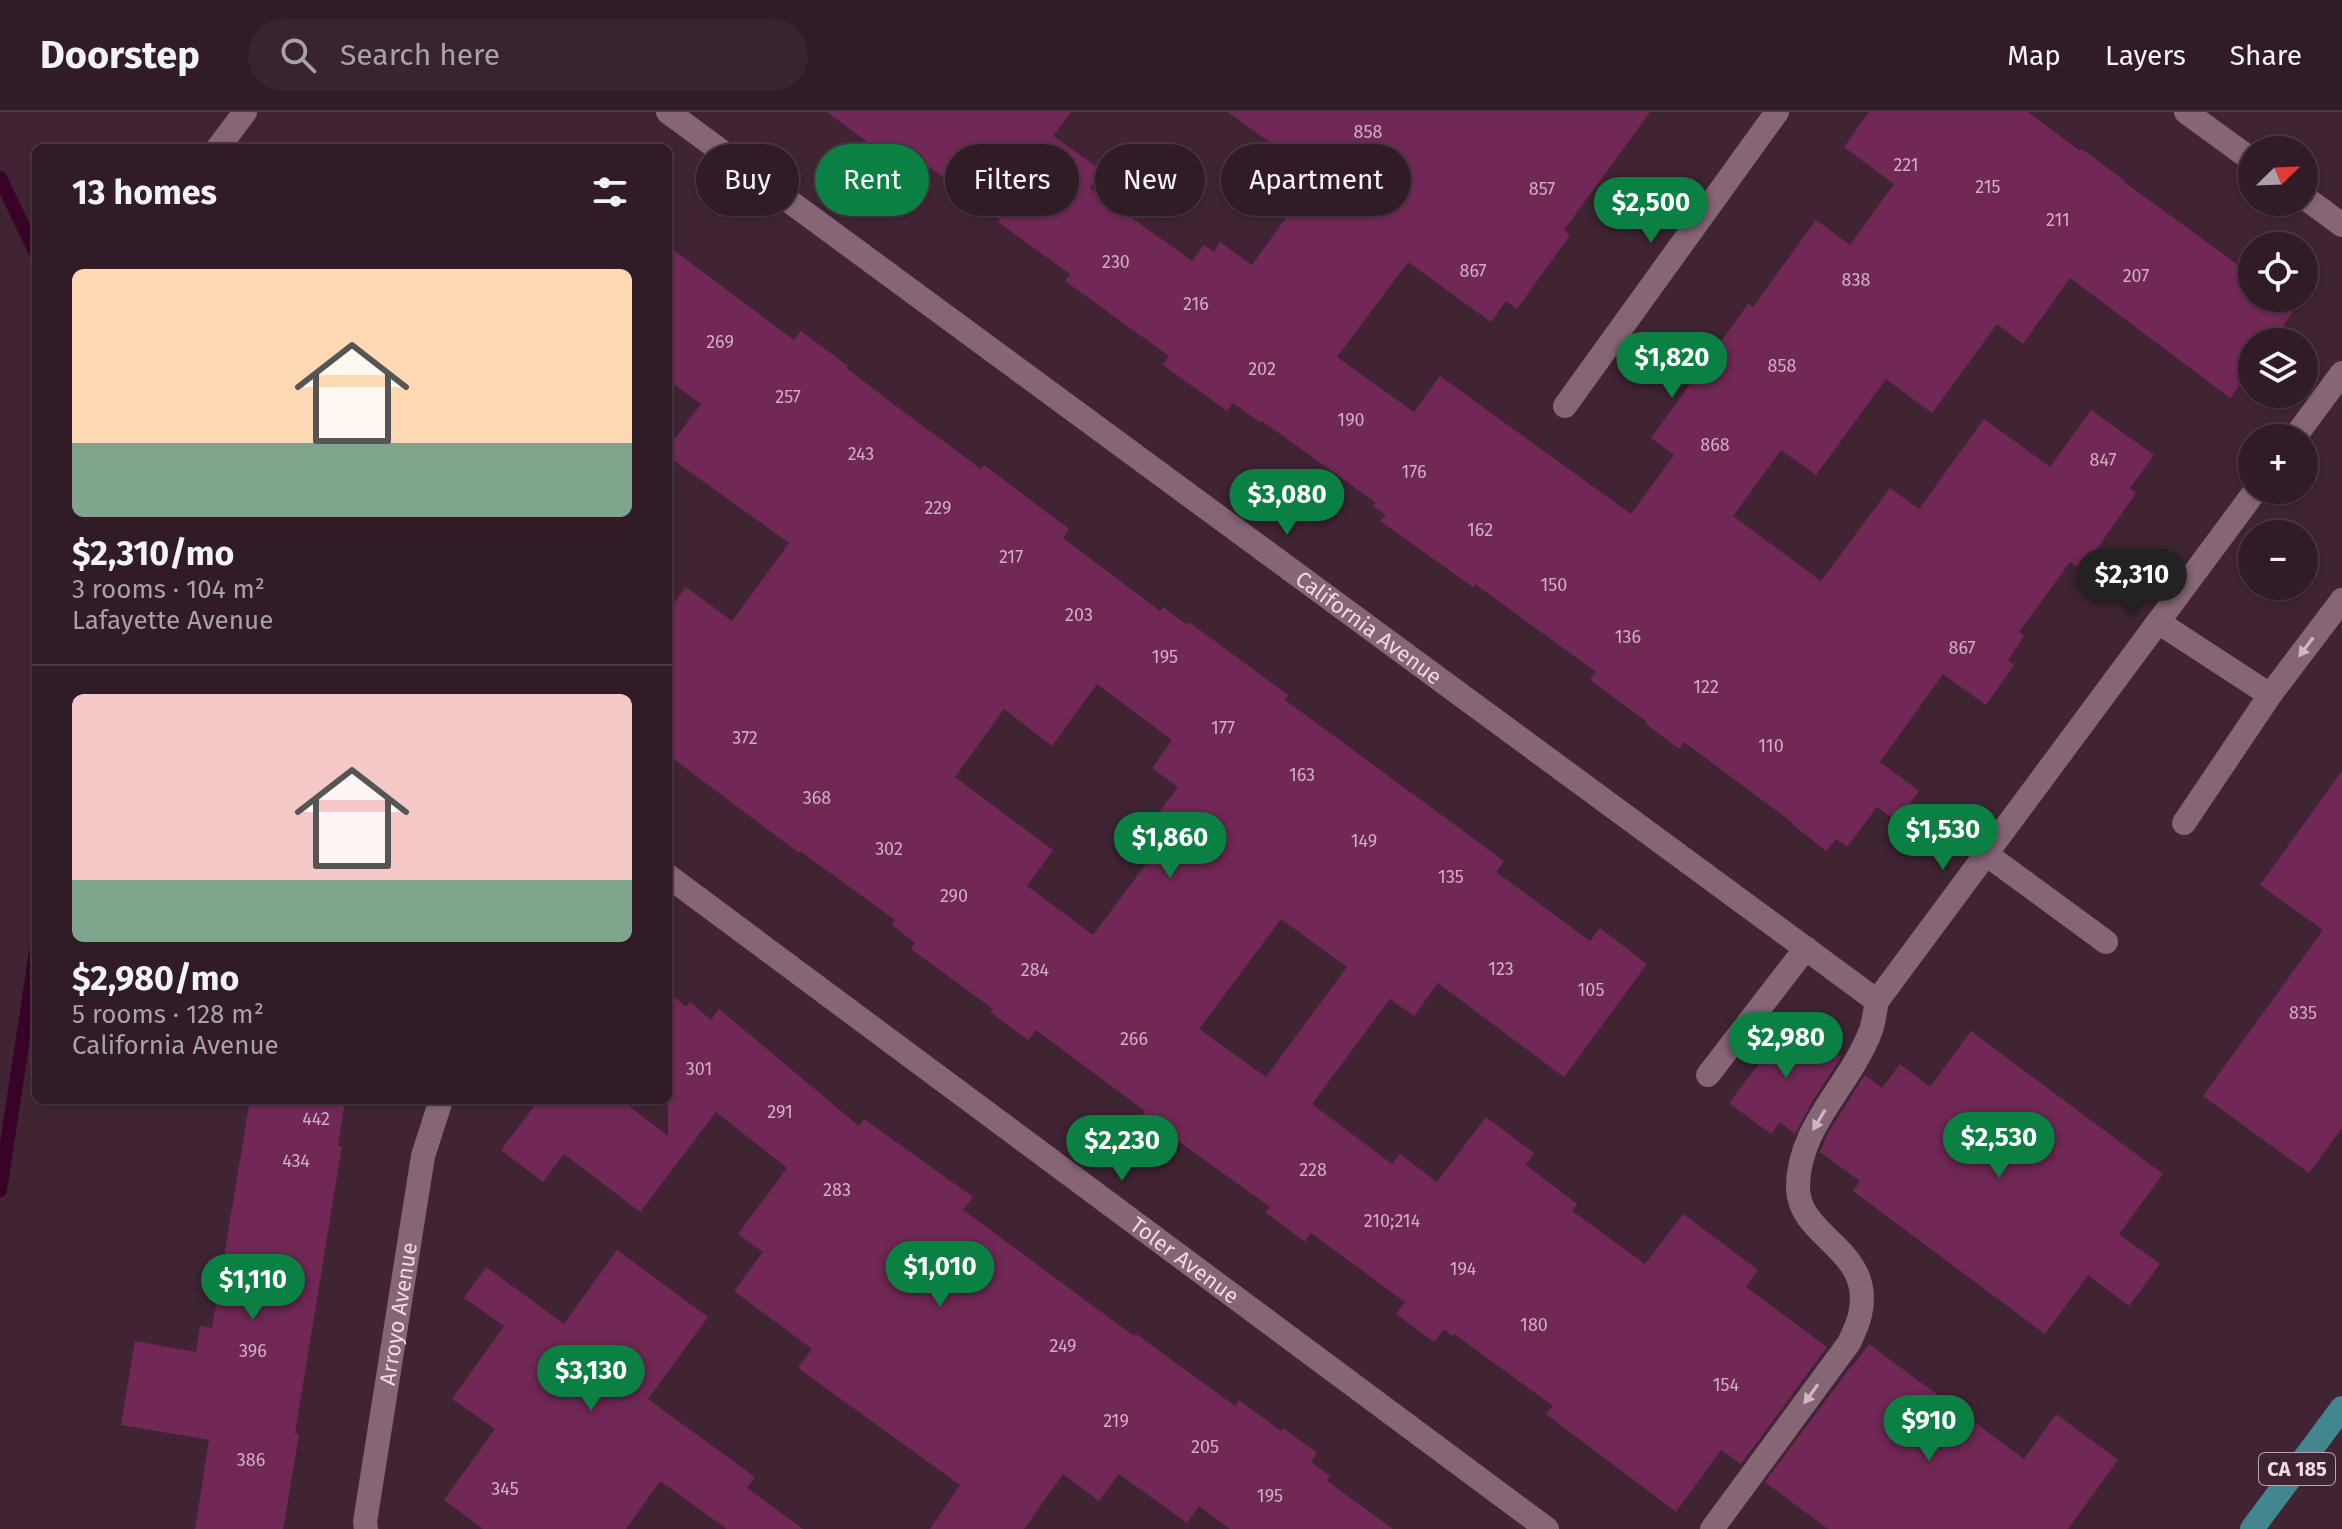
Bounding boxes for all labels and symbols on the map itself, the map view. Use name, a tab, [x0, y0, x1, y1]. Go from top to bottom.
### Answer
house number: 858	[1354, 121, 1383, 143]
north arrow	[2238, 136, 2318, 216]
house number: 221	[1893, 154, 1919, 176]
house number: 215	[1975, 176, 2001, 198]
pin: $2,500	[1586, 177, 1716, 245]
house number: 857	[1529, 178, 1555, 200]
house number: 211	[2046, 209, 2070, 231]
house number: 230	[1102, 251, 1130, 273]
house number: 867	[1459, 260, 1487, 282]
house number: 207	[2123, 265, 2149, 287]
house number: 838	[1842, 269, 1870, 291]
house number: 216	[1183, 293, 1209, 315]
house number: 269	[706, 331, 734, 353]
pin: $1,820	[1607, 332, 1737, 400]
house number: 858	[1768, 355, 1797, 377]
house number: 202	[1248, 358, 1276, 380]
house number: 257	[775, 386, 801, 408]
house number: 190	[1337, 409, 1365, 431]
house number: 868	[1700, 434, 1730, 456]
house number: 243	[848, 443, 874, 465]
house number: 847	[2089, 449, 2117, 471]
house number: 176	[1402, 461, 1426, 483]
pin: $3,080	[1222, 469, 1352, 537]
house number: 229	[924, 497, 952, 519]
house number: 162	[1467, 519, 1493, 541]
house number: 217	[999, 546, 1023, 568]
pin: $2,310	[2067, 549, 2197, 617]
street label: California Avenue	[1290, 565, 1447, 690]
house number: 150	[1541, 574, 1567, 596]
house number: 203	[1065, 604, 1093, 626]
house number: 136	[1615, 626, 1641, 648]
house number: 867	[1948, 637, 1976, 659]
one-way arrow	[2299, 637, 2315, 658]
house number: 195	[1152, 646, 1178, 668]
house number: 122	[1693, 676, 1719, 698]
house number: 177	[1211, 717, 1235, 739]
house number: 372	[732, 727, 758, 749]
house number: 110	[1758, 735, 1784, 757]
house number: 163	[1289, 764, 1315, 786]
house number: 368	[803, 787, 831, 809]
pin: $1,530	[1878, 804, 2008, 872]
pin: $1,860	[1105, 812, 1235, 880]
house number: 149	[1351, 830, 1377, 852]
house number: 302	[875, 838, 903, 860]
house number: 135	[1438, 866, 1464, 888]
house number: 290	[940, 885, 968, 907]
house number: 123	[1488, 958, 1514, 980]
house number: 284	[1021, 959, 1050, 981]
house number: 105	[1578, 979, 1604, 1001]
house number: 835	[2289, 1002, 2317, 1024]
pin: $2,980	[1721, 1012, 1851, 1080]
house number: 266	[1120, 1028, 1148, 1050]
house number: 301	[686, 1058, 712, 1080]
house number: 291	[767, 1101, 793, 1123]
house number: 442	[302, 1108, 330, 1130]
one-way arrow	[1812, 1109, 1826, 1131]
pin: $2,530	[1934, 1112, 2064, 1180]
pin: $2,230	[1057, 1115, 1187, 1183]
house number: 434	[282, 1150, 310, 1172]
house number: 228	[1299, 1159, 1327, 1181]
house number: 283	[823, 1179, 851, 1201]
house number: 210;214	[1364, 1210, 1421, 1232]
street label: Toler Avenue	[1125, 1211, 1245, 1309]
street label: Arroyo Avenue	[373, 1240, 423, 1387]
pin: $1,010	[875, 1241, 1005, 1309]
pin: $1,110	[188, 1254, 318, 1322]
house number: 194	[1450, 1258, 1477, 1280]
house number: 180	[1520, 1314, 1548, 1336]
house number: 249	[1049, 1335, 1077, 1357]
house number: 396	[239, 1340, 267, 1362]
pin: $3,130	[526, 1345, 656, 1413]
house number: 154	[1713, 1374, 1740, 1396]
one-way arrow	[1804, 1384, 1819, 1405]
pin: $910	[1882, 1395, 1976, 1463]
house number: 219	[1103, 1410, 1129, 1432]
house number: 205	[1191, 1436, 1219, 1458]
house number: 386	[237, 1449, 265, 1471]
road number: CA 185	[2259, 1453, 2335, 1485]
house number: 345	[491, 1478, 519, 1500]
house number: 195	[1257, 1485, 1283, 1507]

